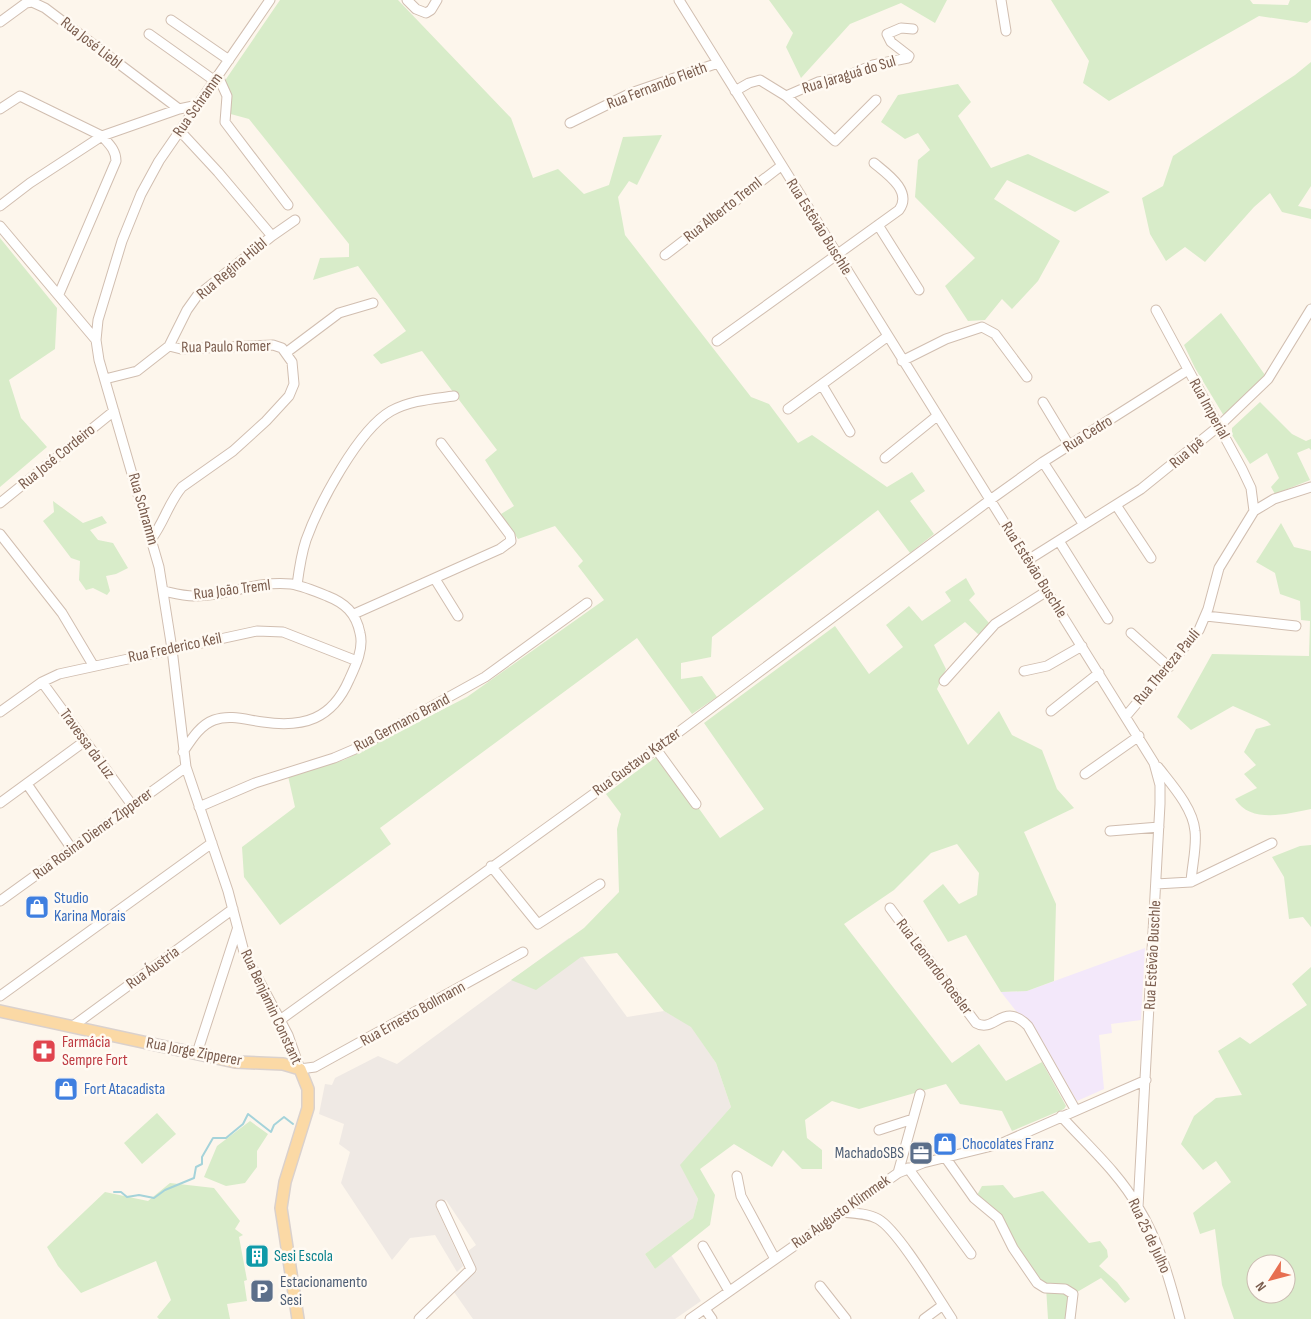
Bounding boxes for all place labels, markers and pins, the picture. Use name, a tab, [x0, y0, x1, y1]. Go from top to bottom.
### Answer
place label: Studio Karina Morais	[54, 889, 126, 926]
shop icon: Studio Karina Morais	[24, 894, 50, 920]
place label: Farmácia Sempre Fort	[62, 1033, 128, 1070]
pharmacy icon: Farmácia Sempre Fort	[31, 1038, 57, 1064]
shop icon: Fort Atacadista	[53, 1076, 79, 1102]
place label: Fort Atacadista	[84, 1080, 165, 1099]
shop icon: Chocolates Franz	[932, 1131, 958, 1157]
place label: Chocolates Franz	[962, 1135, 1054, 1154]
office icon: MachadoSBS	[908, 1140, 934, 1166]
place label: MachadoSBS	[835, 1144, 904, 1163]
building icon: Sesi Escola	[244, 1243, 270, 1269]
place label: Sesi Escola	[274, 1247, 333, 1266]
place label: Estacionamento Sesi	[280, 1273, 367, 1310]
parking icon: Estacionamento Sesi	[249, 1278, 275, 1304]

